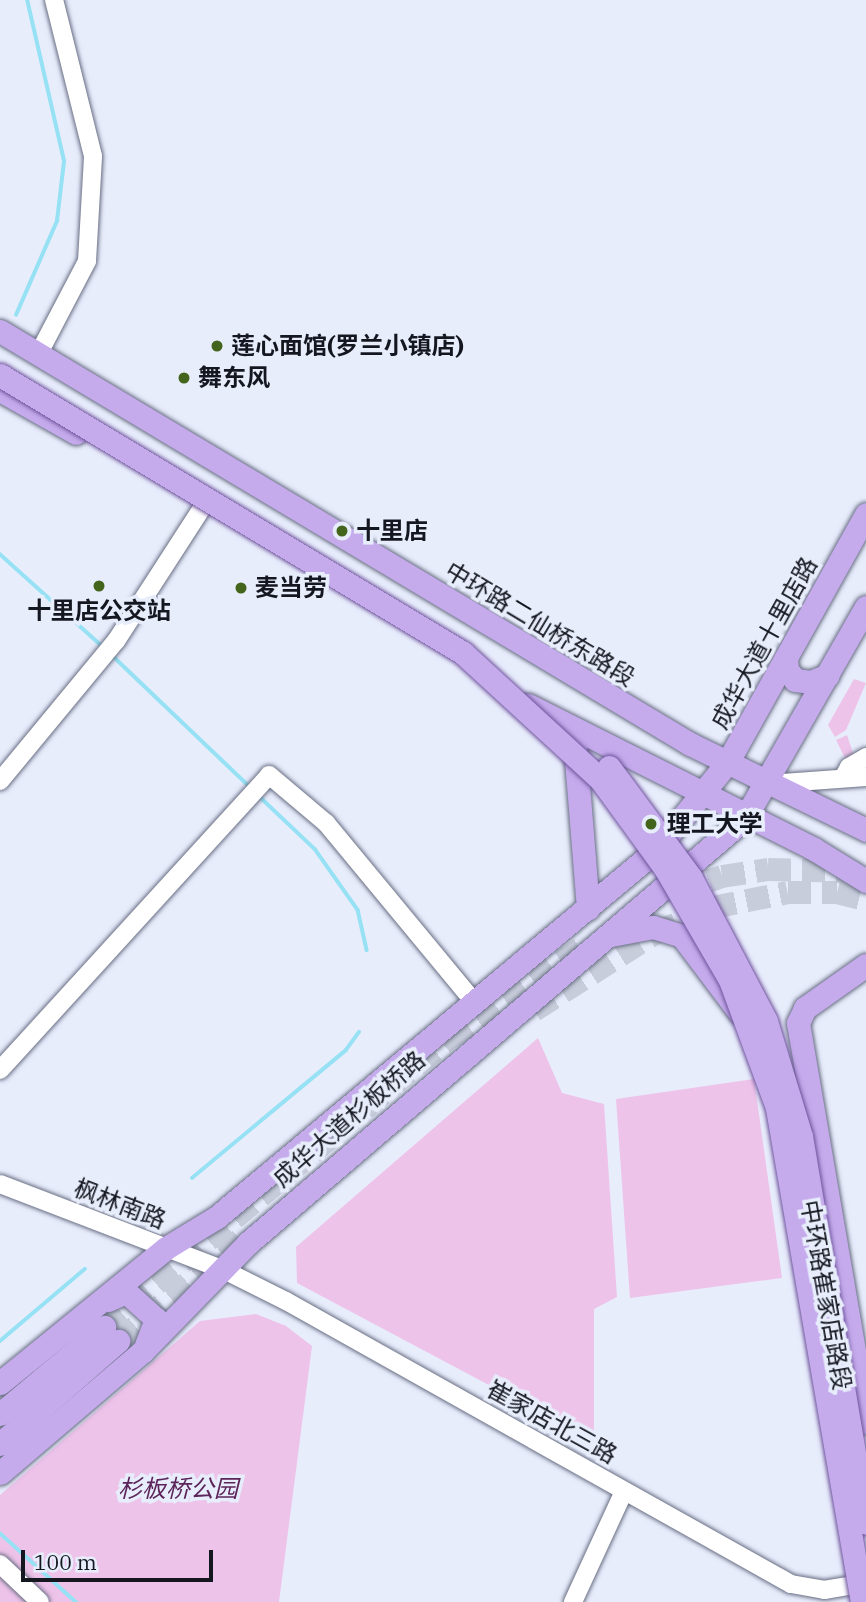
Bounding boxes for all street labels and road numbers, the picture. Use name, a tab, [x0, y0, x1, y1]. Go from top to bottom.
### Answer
street label: 成华大道十里店路	[705, 552, 823, 734]
street label: 中环路二仙桥东路段	[440, 556, 640, 692]
street label: 成华大道杉板桥路	[267, 1045, 431, 1193]
street label: 枫林南路	[70, 1173, 170, 1235]
street label: 中环路崔家店路段	[795, 1198, 857, 1392]
street label: 崔家店北三路	[482, 1374, 622, 1470]

